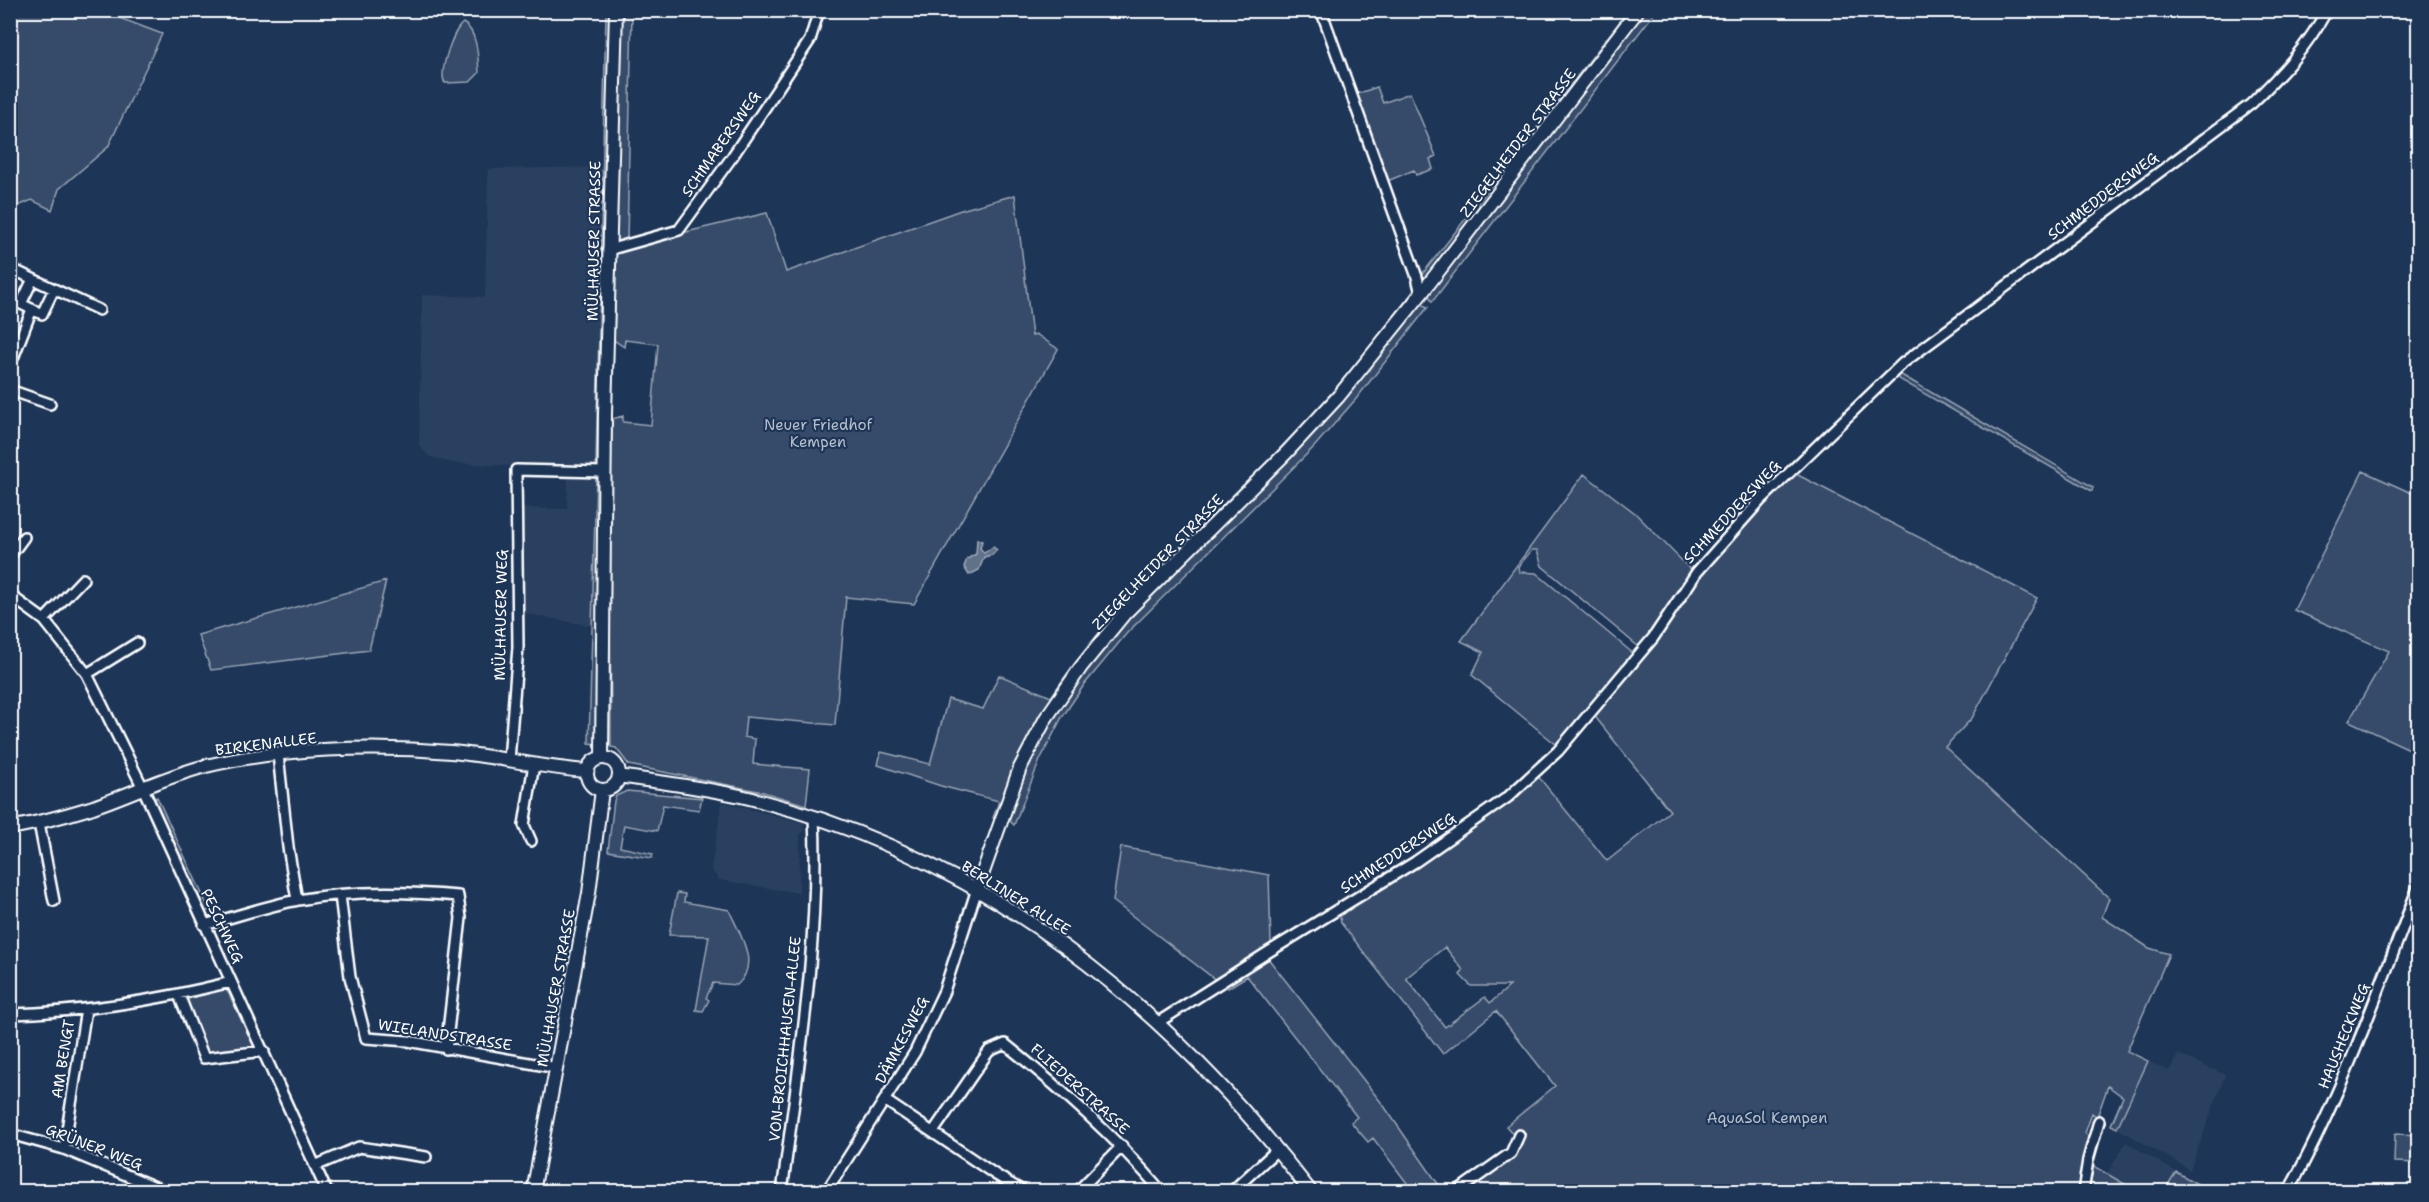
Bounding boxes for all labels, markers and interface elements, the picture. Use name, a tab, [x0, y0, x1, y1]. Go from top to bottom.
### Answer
street label: ZIEGELHEIDER STRASSE	[1455, 65, 1581, 221]
street label: SCHMABERSWEG	[677, 87, 765, 201]
street label: SCHMEDDERSWEG	[2043, 148, 2163, 244]
street label: MÜLHAUSER STRASSE	[583, 161, 605, 321]
park label: Neuer Friedhof Kempen	[764, 415, 873, 452]
street label: SCHMEDDERSWEG	[1679, 456, 1785, 568]
street label: ZIEGELHEIDER STRASSE	[1088, 490, 1228, 634]
street label: MÜLHAUSER WEG	[490, 549, 512, 681]
street label: BIRKENALLEE	[214, 728, 318, 760]
street label: SCHMEDDERSWEG	[1336, 808, 1460, 898]
street label: BERLINER ALLEE	[957, 856, 1075, 940]
street label: PESCHWEG	[196, 885, 248, 967]
street label: MÜLHAUSER STRASSE	[532, 907, 580, 1069]
street label: VON-BROICHHAUSEN-ALLEE	[764, 935, 806, 1143]
street label: HAUSHECKWEG	[2314, 980, 2374, 1092]
street label: DÄMKESWEG	[871, 993, 933, 1087]
street label: WIELANDSTRASSE	[377, 1015, 513, 1055]
street label: AM BENGT	[47, 1018, 79, 1100]
street label: FLIEDERSTRASSE	[1026, 1039, 1134, 1139]
park label: AquaSol Kempen	[1707, 1108, 1827, 1128]
street label: GRÜNER WEG	[43, 1119, 145, 1175]

